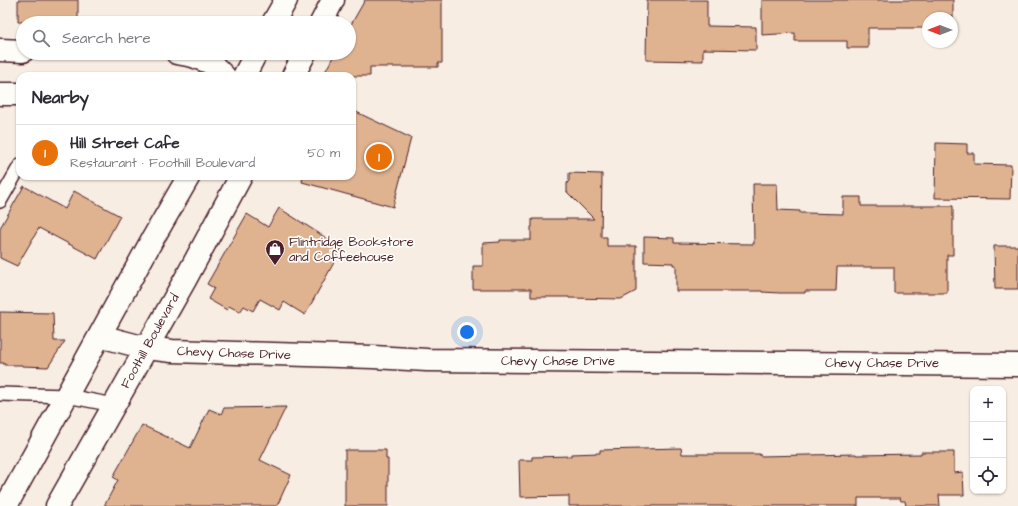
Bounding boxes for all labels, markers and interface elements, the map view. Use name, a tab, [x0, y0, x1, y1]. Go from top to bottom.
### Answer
north arrow	[922, 12, 958, 48]
search box	[16, 16, 356, 60]
icon: search	[30, 27, 52, 49]
text: Search here	[62, 28, 151, 49]
text: Nearby	[32, 86, 89, 110]
text: Hill Street Cafe	[70, 133, 180, 154]
pin: 1	[366, 142, 392, 172]
text: 1	[44, 144, 46, 162]
text: 50 m	[307, 144, 340, 162]
text: Restaurant · Foothill Boulevard	[70, 154, 255, 172]
place label: Flintridge Bookstore and Coffeehouse	[289, 233, 414, 266]
shop icon: Flintridge Bookstore and Coffeehouse	[264, 238, 286, 266]
street label: Foothill Boulevard	[116, 290, 184, 392]
your location	[457, 322, 477, 342]
street label: Chevy Chase Drive	[177, 342, 291, 365]
street label: Chevy Chase Drive	[501, 352, 615, 371]
street label: Chevy Chase Drive	[825, 354, 939, 373]
map controls	[970, 386, 1006, 494]
button: +	[970, 386, 1006, 422]
button: −	[970, 422, 1006, 458]
button: locate	[970, 458, 1006, 494]

